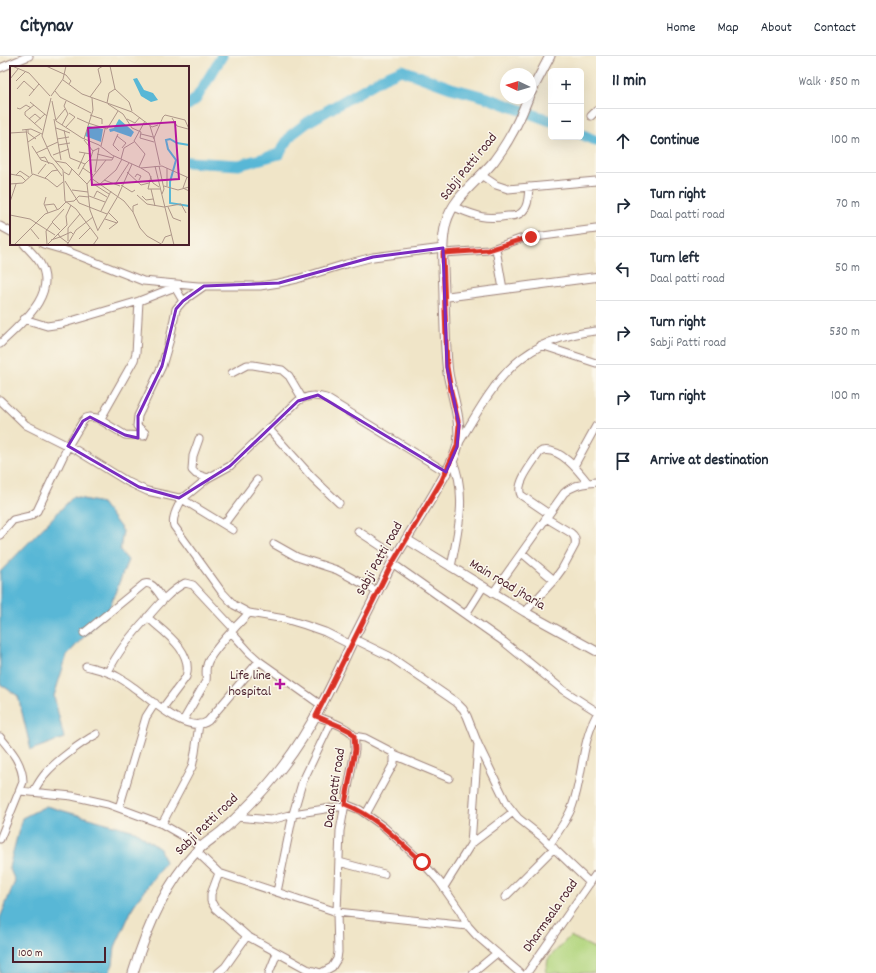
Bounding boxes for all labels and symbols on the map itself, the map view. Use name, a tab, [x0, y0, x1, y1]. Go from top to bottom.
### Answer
inset map	[10, 66, 189, 245]
north arrow	[500, 68, 536, 104]
street label: Sabji Patti road	[435, 129, 503, 205]
route end	[522, 228, 540, 246]
street label: Sabji Patti road	[351, 518, 409, 600]
street label: Main road jharia	[465, 554, 549, 616]
place label: Life line hospital	[228, 666, 272, 702]
marker: Life line hospital	[274, 678, 286, 690]
street label: Daal patti road	[319, 747, 351, 829]
street label: Sabji Patti road	[171, 789, 243, 861]
route start	[413, 853, 431, 871]
street label: Dharmsala road	[518, 875, 584, 957]
scale bar	[12, 945, 106, 964]

